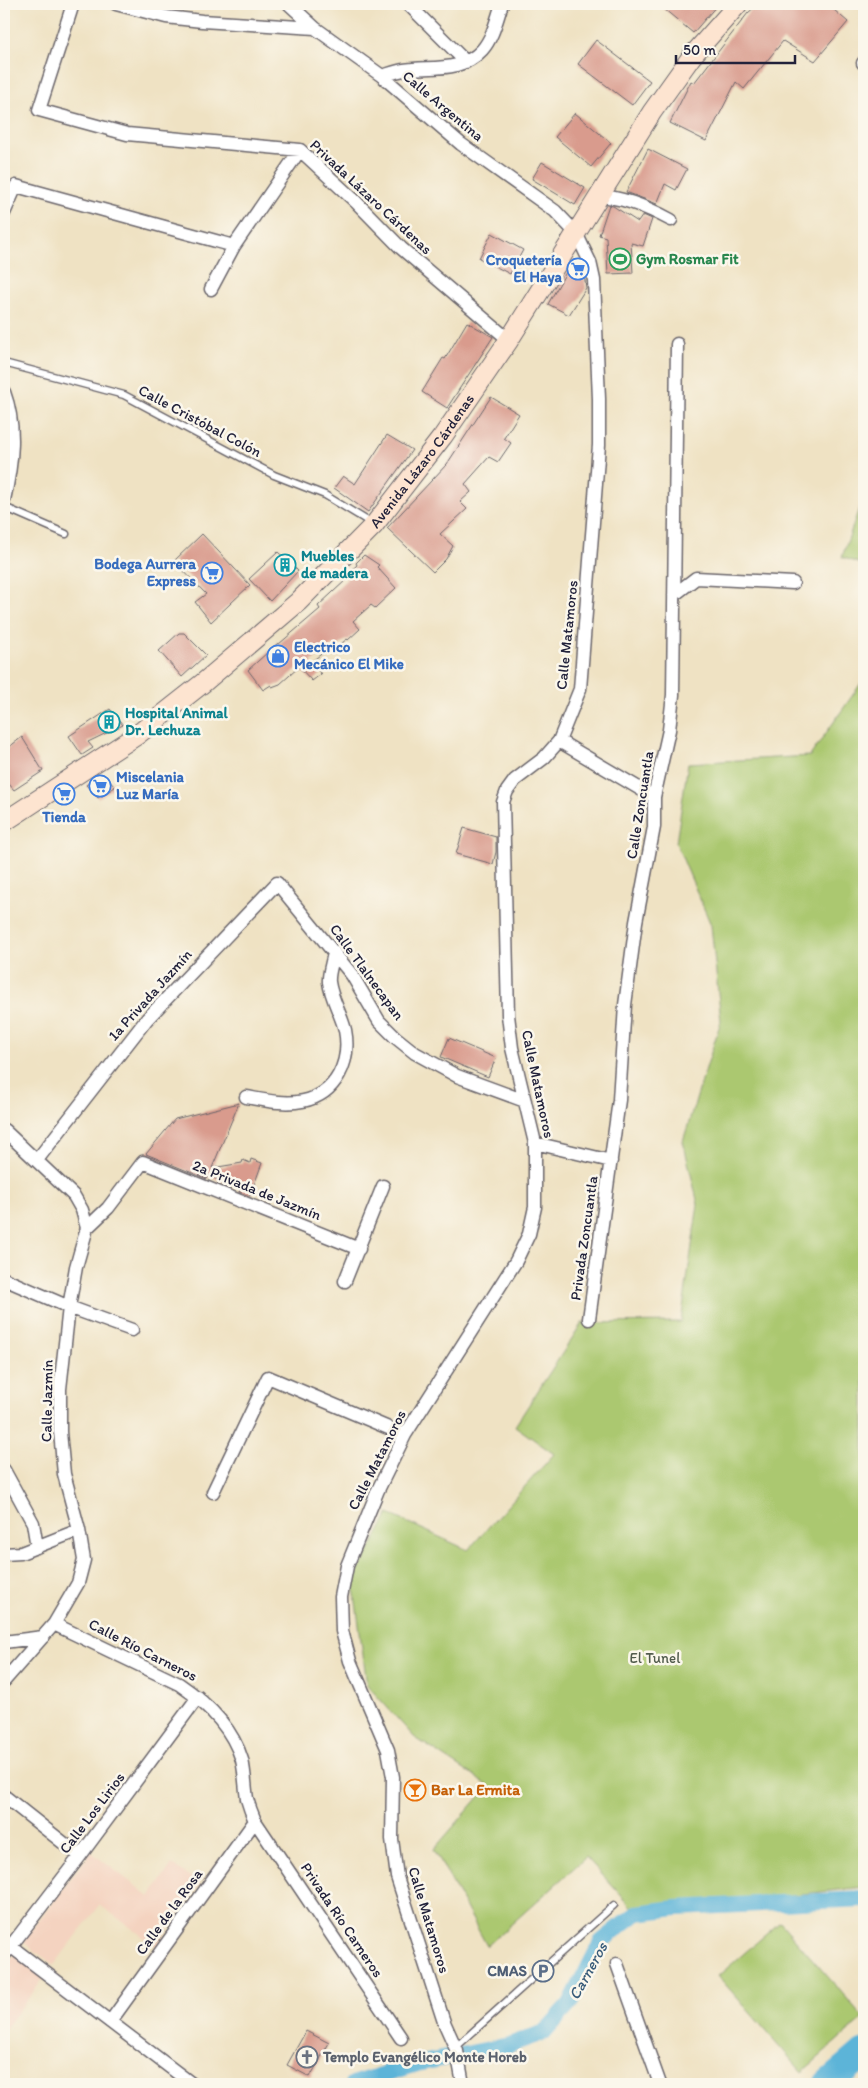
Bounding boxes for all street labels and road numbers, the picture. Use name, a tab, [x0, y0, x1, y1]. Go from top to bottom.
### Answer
street label: Calle Argentina	[399, 67, 488, 146]
street label: Privada Lázaro Cárdenas	[306, 136, 436, 258]
street label: Calle Cristóbal Colón	[135, 381, 265, 461]
street label: Avenida Lázaro Cárdenas	[366, 390, 478, 532]
street label: Calle Matamoros	[552, 579, 582, 691]
street label: Calle Zoncuantla	[623, 749, 657, 860]
street label: Calle Tlalnecapan	[326, 920, 408, 1024]
street label: 1a Privada Jazmín	[104, 945, 196, 1044]
street label: Calle Matamoros	[518, 1028, 558, 1140]
street label: 2a Privada de Jazmín	[190, 1156, 324, 1224]
street label: Privada Zoncuantla	[566, 1174, 602, 1301]
street label: Calle Jazmín	[37, 1360, 57, 1442]
street label: Calle Matamoros	[344, 1407, 410, 1513]
street label: Calle Río Carneros	[86, 1615, 201, 1685]
street label: Calle Los Lirios	[56, 1768, 129, 1857]
street label: Privada Río Carneros	[297, 1859, 387, 1981]
street label: Calle de la Rosa	[132, 1865, 206, 1958]
street label: Calle Matamoros	[404, 1865, 454, 1975]

